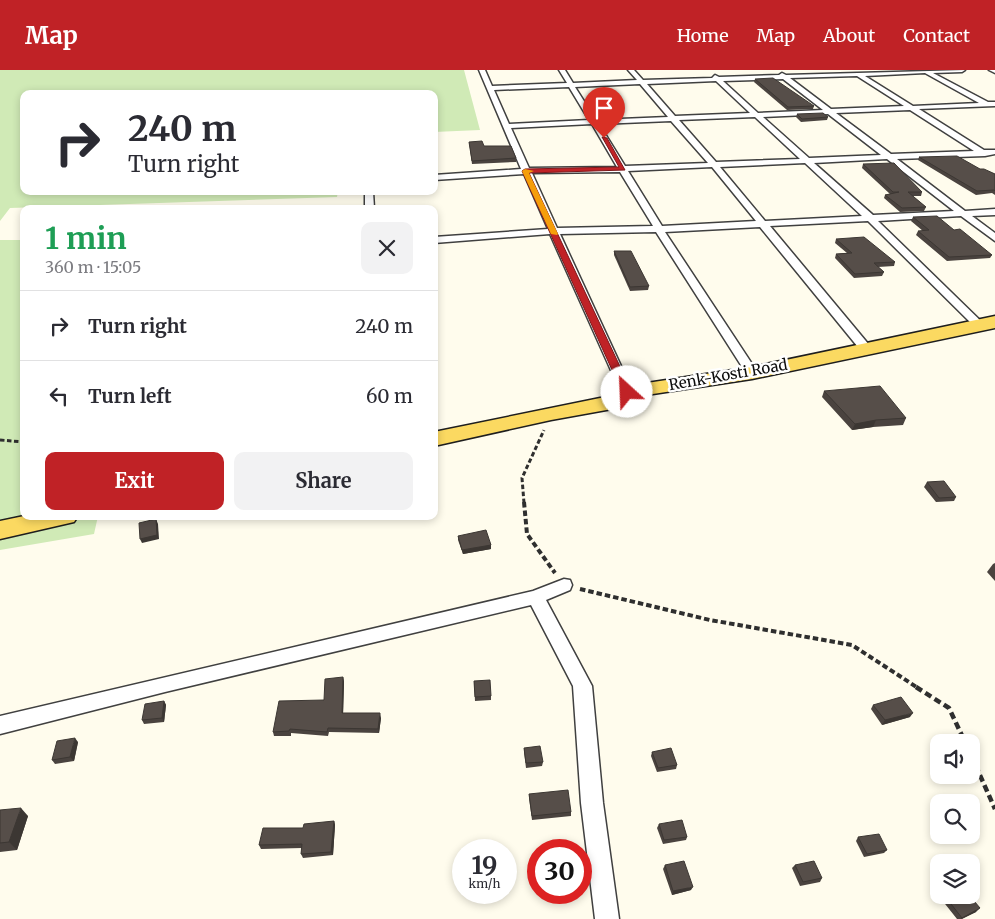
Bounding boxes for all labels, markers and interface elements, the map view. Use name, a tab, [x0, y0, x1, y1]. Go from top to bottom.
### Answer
text: Map	[25, 20, 78, 51]
text: Home	[677, 24, 729, 47]
text: Map	[757, 24, 795, 47]
text: About	[823, 24, 875, 47]
text: Contact	[903, 24, 970, 47]
pin	[583, 87, 625, 138]
icon: arrive	[590, 94, 618, 122]
text: 240 m	[128, 107, 236, 151]
icon: right	[45, 110, 110, 175]
text: Turn right	[128, 150, 239, 178]
text: 1 min	[45, 219, 127, 257]
button: close	[361, 222, 413, 274]
text: 360 m · 15:05	[45, 257, 141, 277]
icon: right	[45, 312, 73, 340]
text: Turn right	[88, 314, 187, 338]
text: 240 m	[355, 314, 413, 338]
street label: Renk-Kosti Road	[667, 355, 789, 394]
position arrow	[600, 365, 652, 417]
icon: left	[45, 382, 73, 410]
text: Turn left	[88, 384, 172, 408]
text: 60 m	[366, 384, 413, 408]
button: Exit	[45, 452, 224, 510]
button: Share	[234, 452, 413, 510]
map controls	[930, 734, 980, 904]
button: sound	[930, 734, 980, 784]
button: search	[930, 794, 980, 844]
speed limit sign: 30	[527, 839, 592, 904]
text: 19	[472, 849, 497, 881]
button: layers	[930, 854, 980, 904]
text: km/h	[469, 876, 500, 891]

